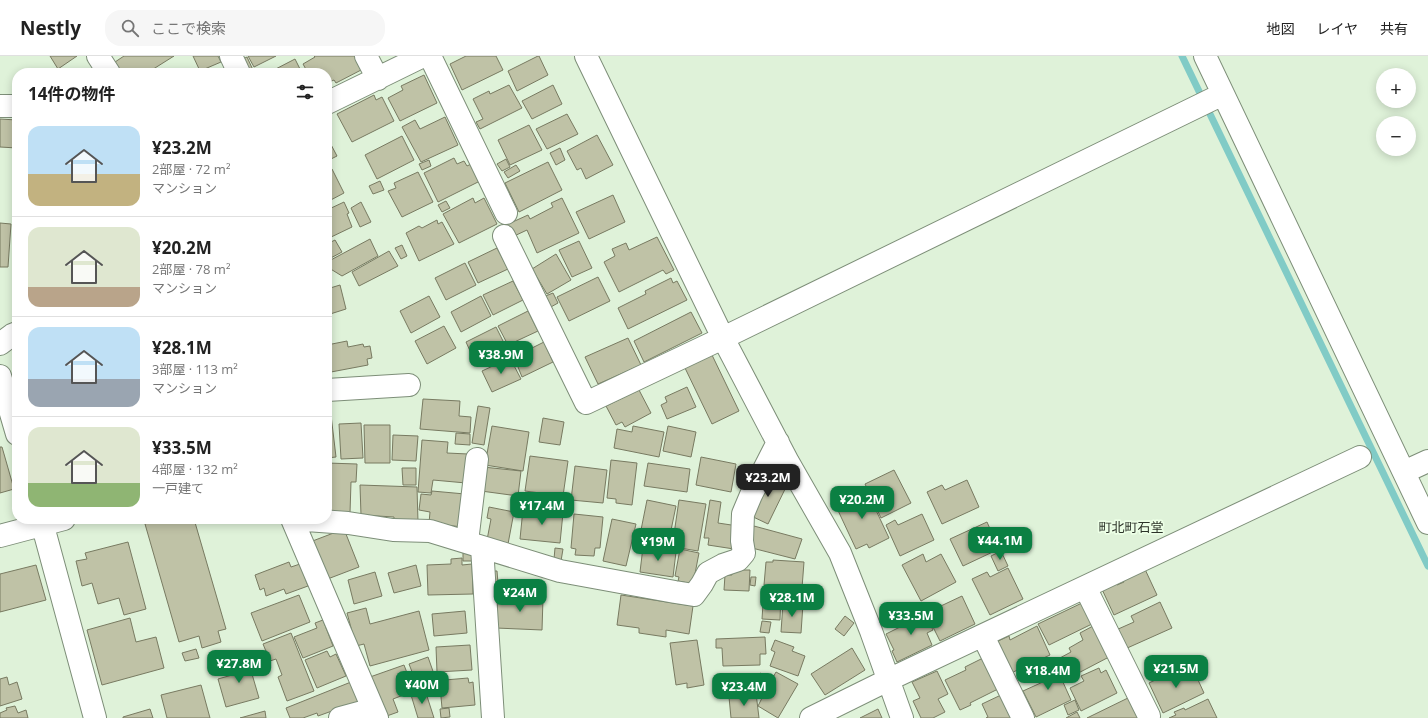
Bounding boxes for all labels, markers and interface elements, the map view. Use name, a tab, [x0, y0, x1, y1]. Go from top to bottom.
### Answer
search box	[105, 10, 385, 46]
text: Nestly	[20, 15, 81, 41]
icon: search	[119, 17, 141, 39]
text: ここで検索	[151, 18, 226, 38]
text: 地図	[1266, 19, 1294, 38]
text: レイヤ	[1316, 19, 1358, 38]
text: 共有	[1380, 19, 1408, 38]
map controls	[1376, 68, 1416, 156]
button: +	[1376, 68, 1416, 108]
icon: filters	[294, 81, 316, 103]
text: 14件の物件	[28, 82, 115, 105]
button: −	[1376, 116, 1416, 156]
text: ¥23.2M	[152, 136, 212, 159]
icon: home	[60, 142, 108, 190]
text: 2部屋 · 72 m²	[152, 160, 230, 178]
text: マンション	[152, 179, 217, 197]
text: ¥20.2M	[152, 236, 212, 259]
icon: home	[60, 243, 108, 291]
text: 2部屋 · 78 m²	[152, 260, 230, 278]
text: マンション	[152, 279, 217, 297]
text: ¥28.1M	[152, 336, 212, 359]
pin: ¥38.9M	[468, 341, 534, 375]
icon: home	[60, 343, 108, 391]
text: ¥38.9M	[478, 345, 524, 363]
text: 3部屋 · 113 m²	[152, 360, 238, 378]
text: マンション	[152, 379, 217, 397]
text: ¥33.5M	[152, 436, 212, 459]
icon: home	[60, 443, 108, 491]
text: 4部屋 · 132 m²	[152, 460, 238, 478]
pin: ¥23.2M	[735, 464, 801, 498]
text: ¥23.2M	[745, 468, 791, 486]
text: 一戸建て	[152, 479, 204, 497]
pin: ¥20.2M	[829, 486, 895, 520]
text: ¥20.2M	[839, 490, 885, 508]
pin: ¥17.4M	[509, 492, 575, 526]
text: ¥17.4M	[519, 496, 565, 514]
district label: 町北町石堂	[1098, 518, 1164, 536]
pin: ¥44.1M	[967, 527, 1033, 561]
pin: ¥19M	[634, 528, 682, 562]
text: ¥44.1M	[977, 531, 1023, 549]
text: ¥19M	[641, 532, 675, 550]
pin: ¥24M	[496, 579, 544, 613]
text: ¥24M	[503, 583, 537, 601]
pin: ¥28.1M	[759, 584, 825, 618]
text: ¥28.1M	[769, 588, 815, 606]
pin: ¥33.5M	[878, 602, 944, 636]
text: ¥33.5M	[888, 606, 934, 624]
pin: ¥27.8M	[206, 650, 272, 684]
text: ¥27.8M	[216, 654, 262, 672]
pin: ¥21.5M	[1143, 655, 1209, 689]
pin: ¥18.4M	[1015, 657, 1081, 691]
text: ¥21.5M	[1153, 659, 1199, 677]
text: ¥18.4M	[1025, 661, 1071, 679]
pin: ¥40M	[398, 671, 446, 705]
pin: ¥23.4M	[711, 673, 777, 707]
text: ¥40M	[405, 675, 439, 693]
text: ¥23.4M	[721, 677, 767, 695]

